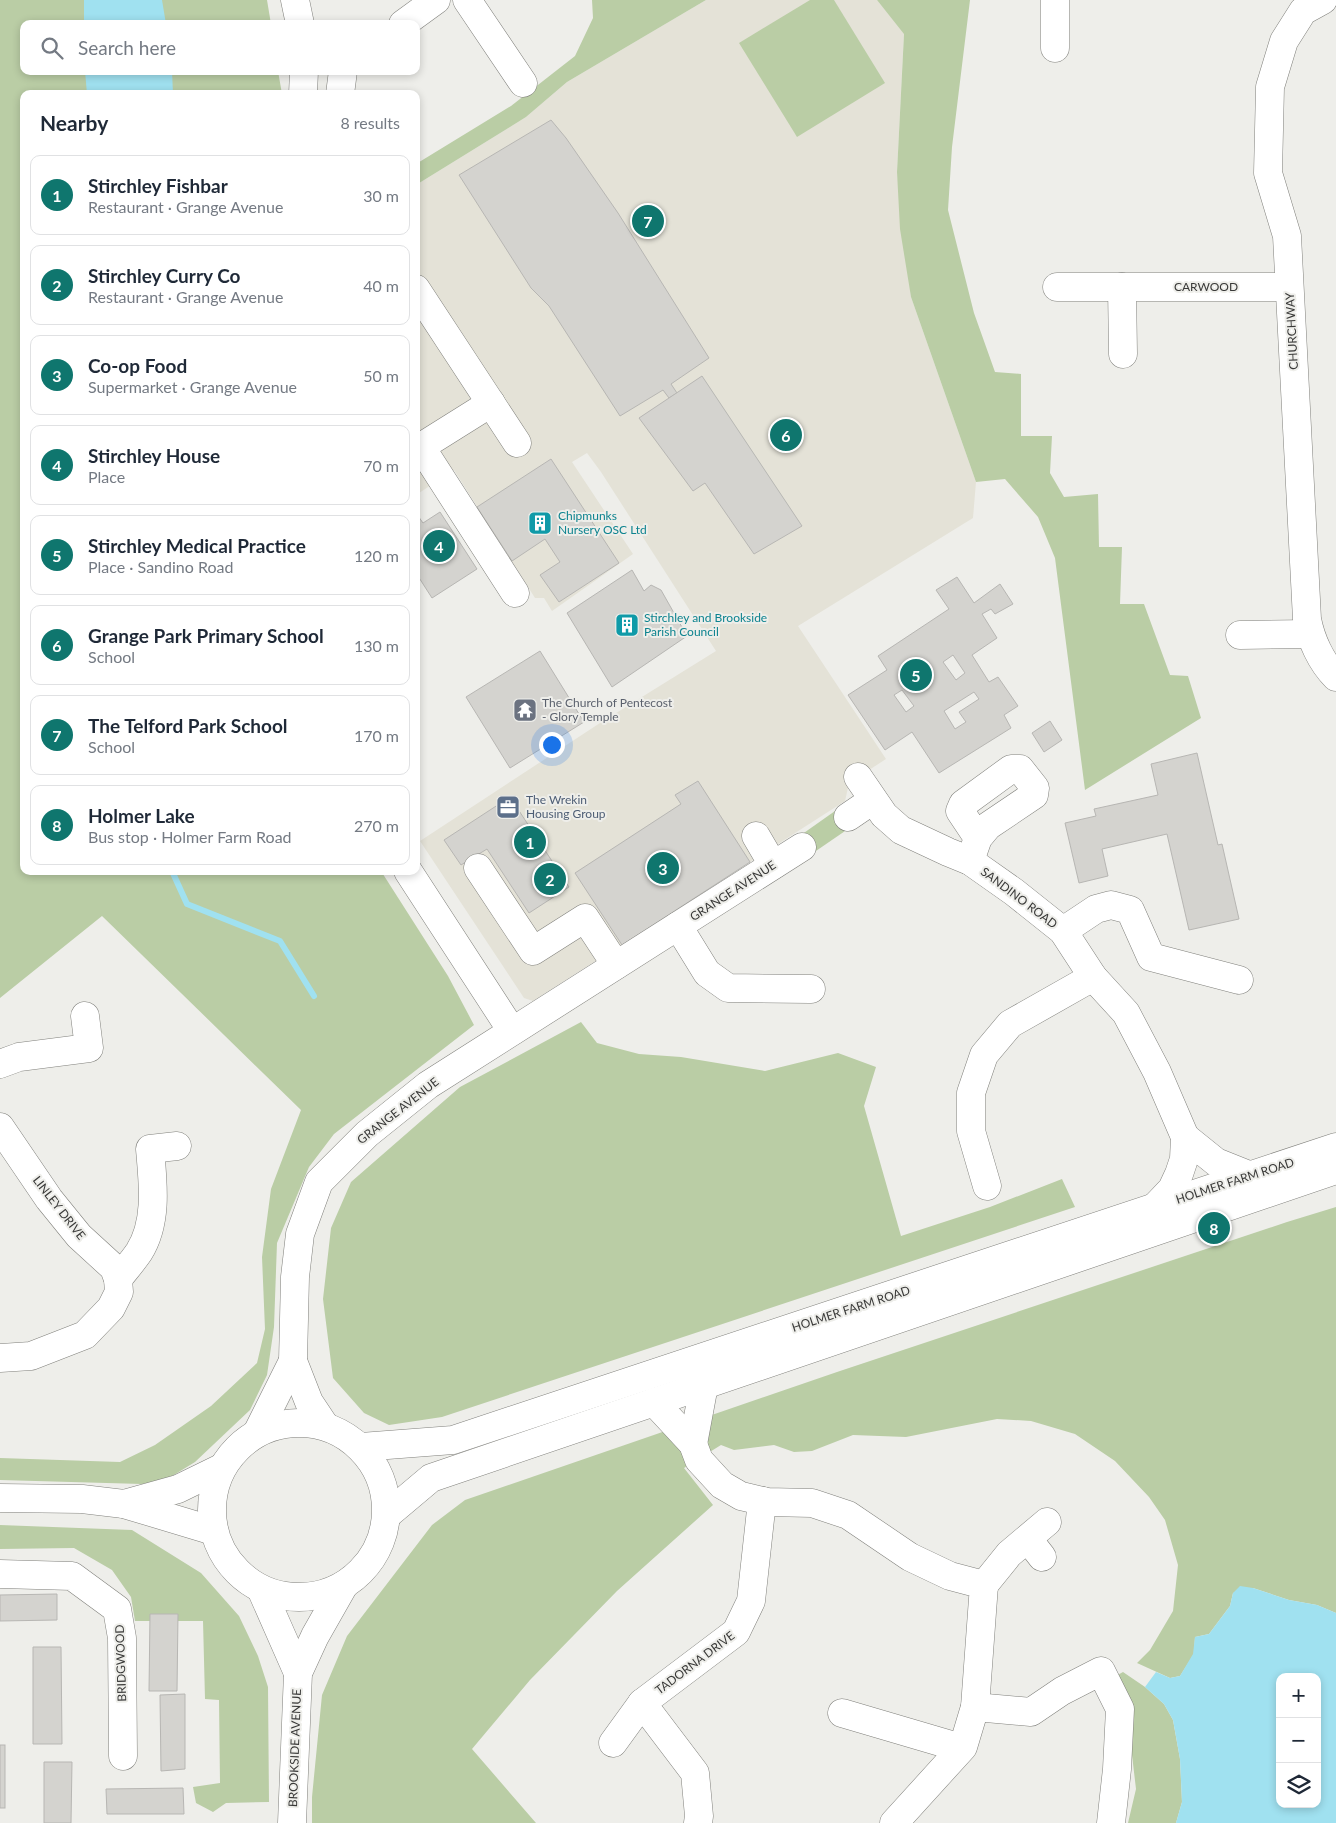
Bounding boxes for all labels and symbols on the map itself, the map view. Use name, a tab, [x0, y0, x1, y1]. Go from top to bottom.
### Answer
pin: 7	[632, 202, 664, 240]
street label: CARWOOD	[1174, 279, 1238, 294]
street label: CHURCHWAY	[1282, 292, 1301, 370]
pin: 6	[770, 416, 802, 454]
place label: Chipmunks Nursery OSC Ltd	[558, 508, 647, 537]
building icon: Chipmunks Nursery OSC Ltd	[527, 510, 553, 536]
pin: 4	[423, 527, 455, 565]
place label: Stirchley and Brookside Parish Council	[644, 610, 767, 639]
building icon: Stirchley and Brookside Parish Council	[614, 612, 640, 638]
pin: 5	[900, 656, 932, 694]
place label: The Church of Pentecost - Glory Temple	[542, 695, 673, 724]
temple icon: The Church of Pentecost - Glory Temple	[512, 697, 538, 723]
your location	[539, 732, 565, 758]
place label: The Wrekin Housing Group	[526, 792, 606, 821]
office icon: The Wrekin Housing Group	[495, 794, 521, 820]
pin: 1	[514, 823, 546, 861]
pin: 3	[647, 849, 679, 887]
street label: GRANGE AVENUE	[687, 857, 779, 924]
pin: 2	[534, 860, 566, 898]
street label: SANDINO ROAD	[978, 864, 1061, 931]
street label: GRANGE AVENUE	[354, 1074, 442, 1147]
street label: HOLMER FARM ROAD	[1174, 1154, 1296, 1207]
street label: LINLEY DRIVE	[30, 1173, 89, 1243]
pin: 8	[1198, 1209, 1230, 1247]
street label: HOLMER FARM ROAD	[790, 1282, 912, 1335]
street label: BRIDGWOOD	[112, 1624, 129, 1702]
street label: TADORNA DRIVE	[652, 1628, 737, 1697]
street label: BROOKSIDE AVENUE	[285, 1688, 304, 1807]

